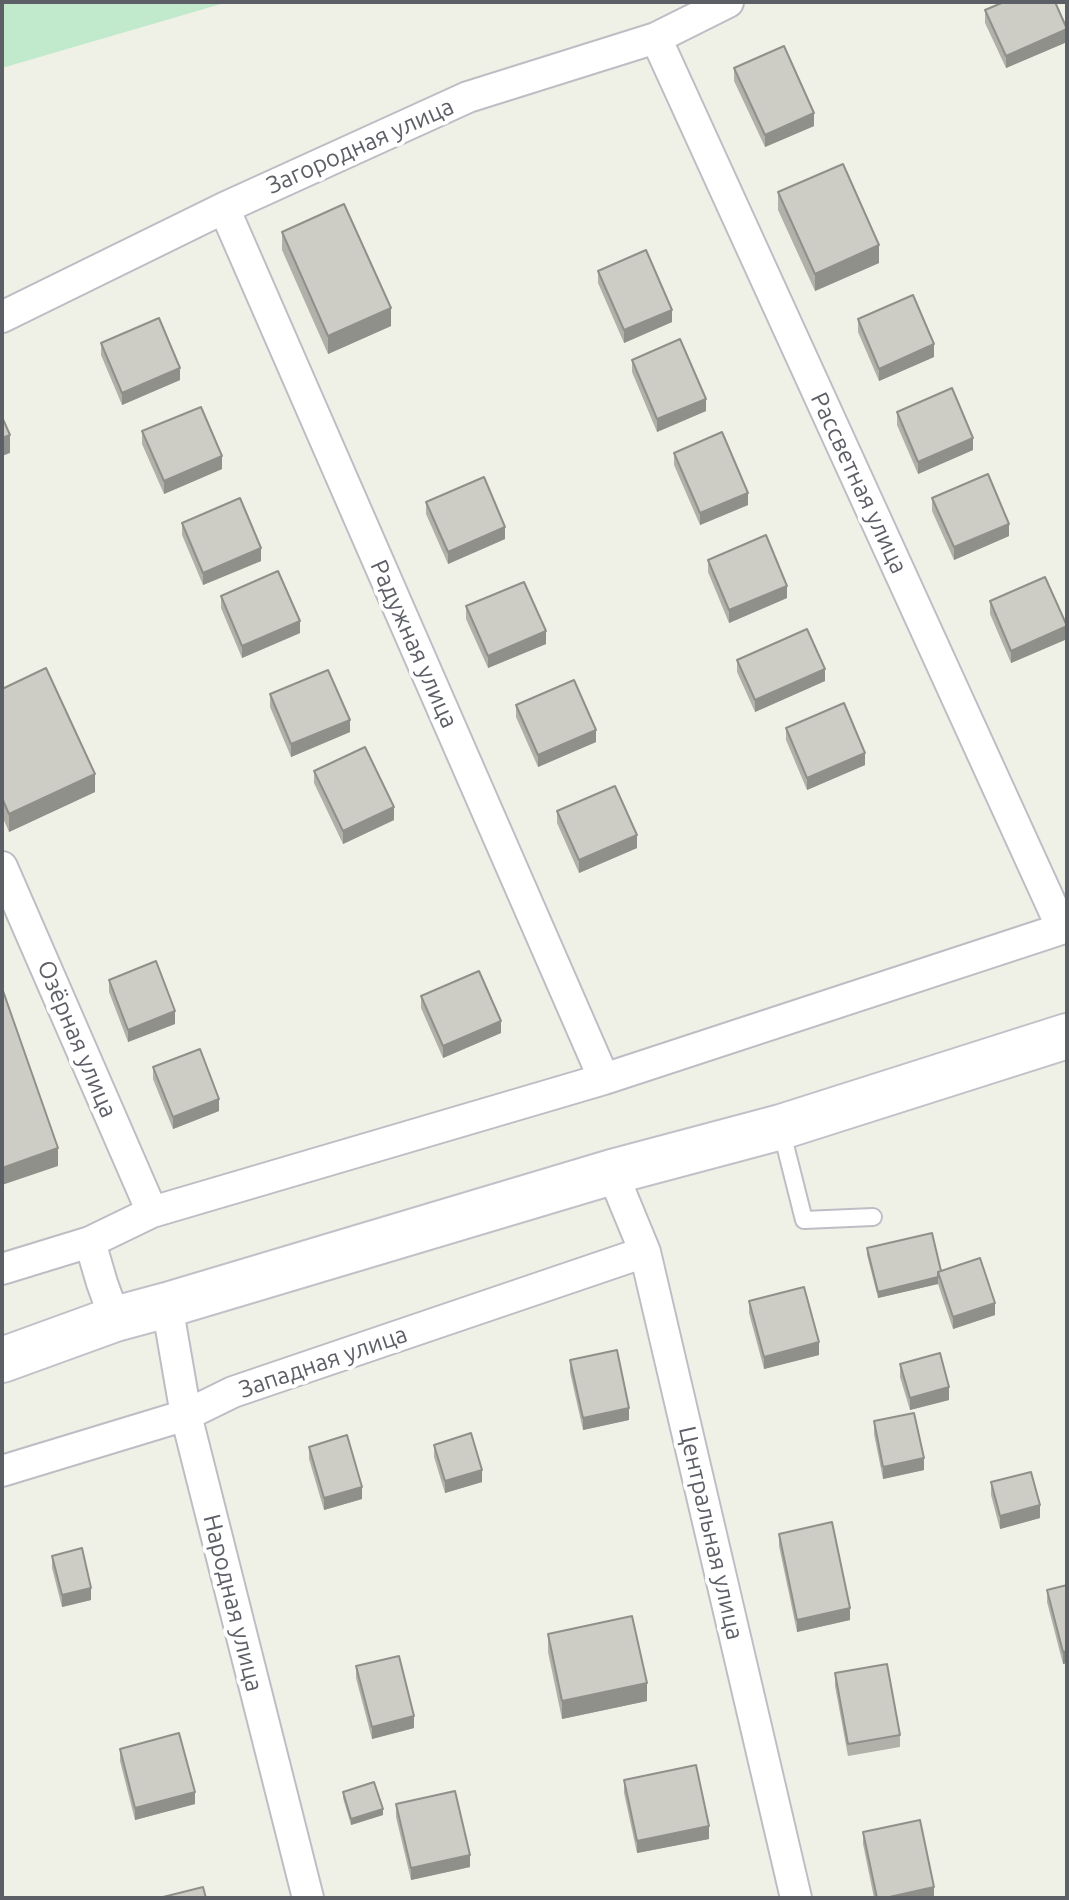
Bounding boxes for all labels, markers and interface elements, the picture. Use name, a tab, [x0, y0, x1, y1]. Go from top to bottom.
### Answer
street label: Загородная улица	[262, 92, 458, 200]
street label: Рассветная улица	[804, 388, 914, 578]
street label: Радужная улица	[364, 555, 464, 733]
street label: Озёрная улица	[31, 956, 123, 1122]
street label: Западная улица	[235, 1320, 411, 1404]
street label: Центральная улица	[672, 1423, 750, 1643]
street label: Народная улица	[197, 1511, 269, 1695]

